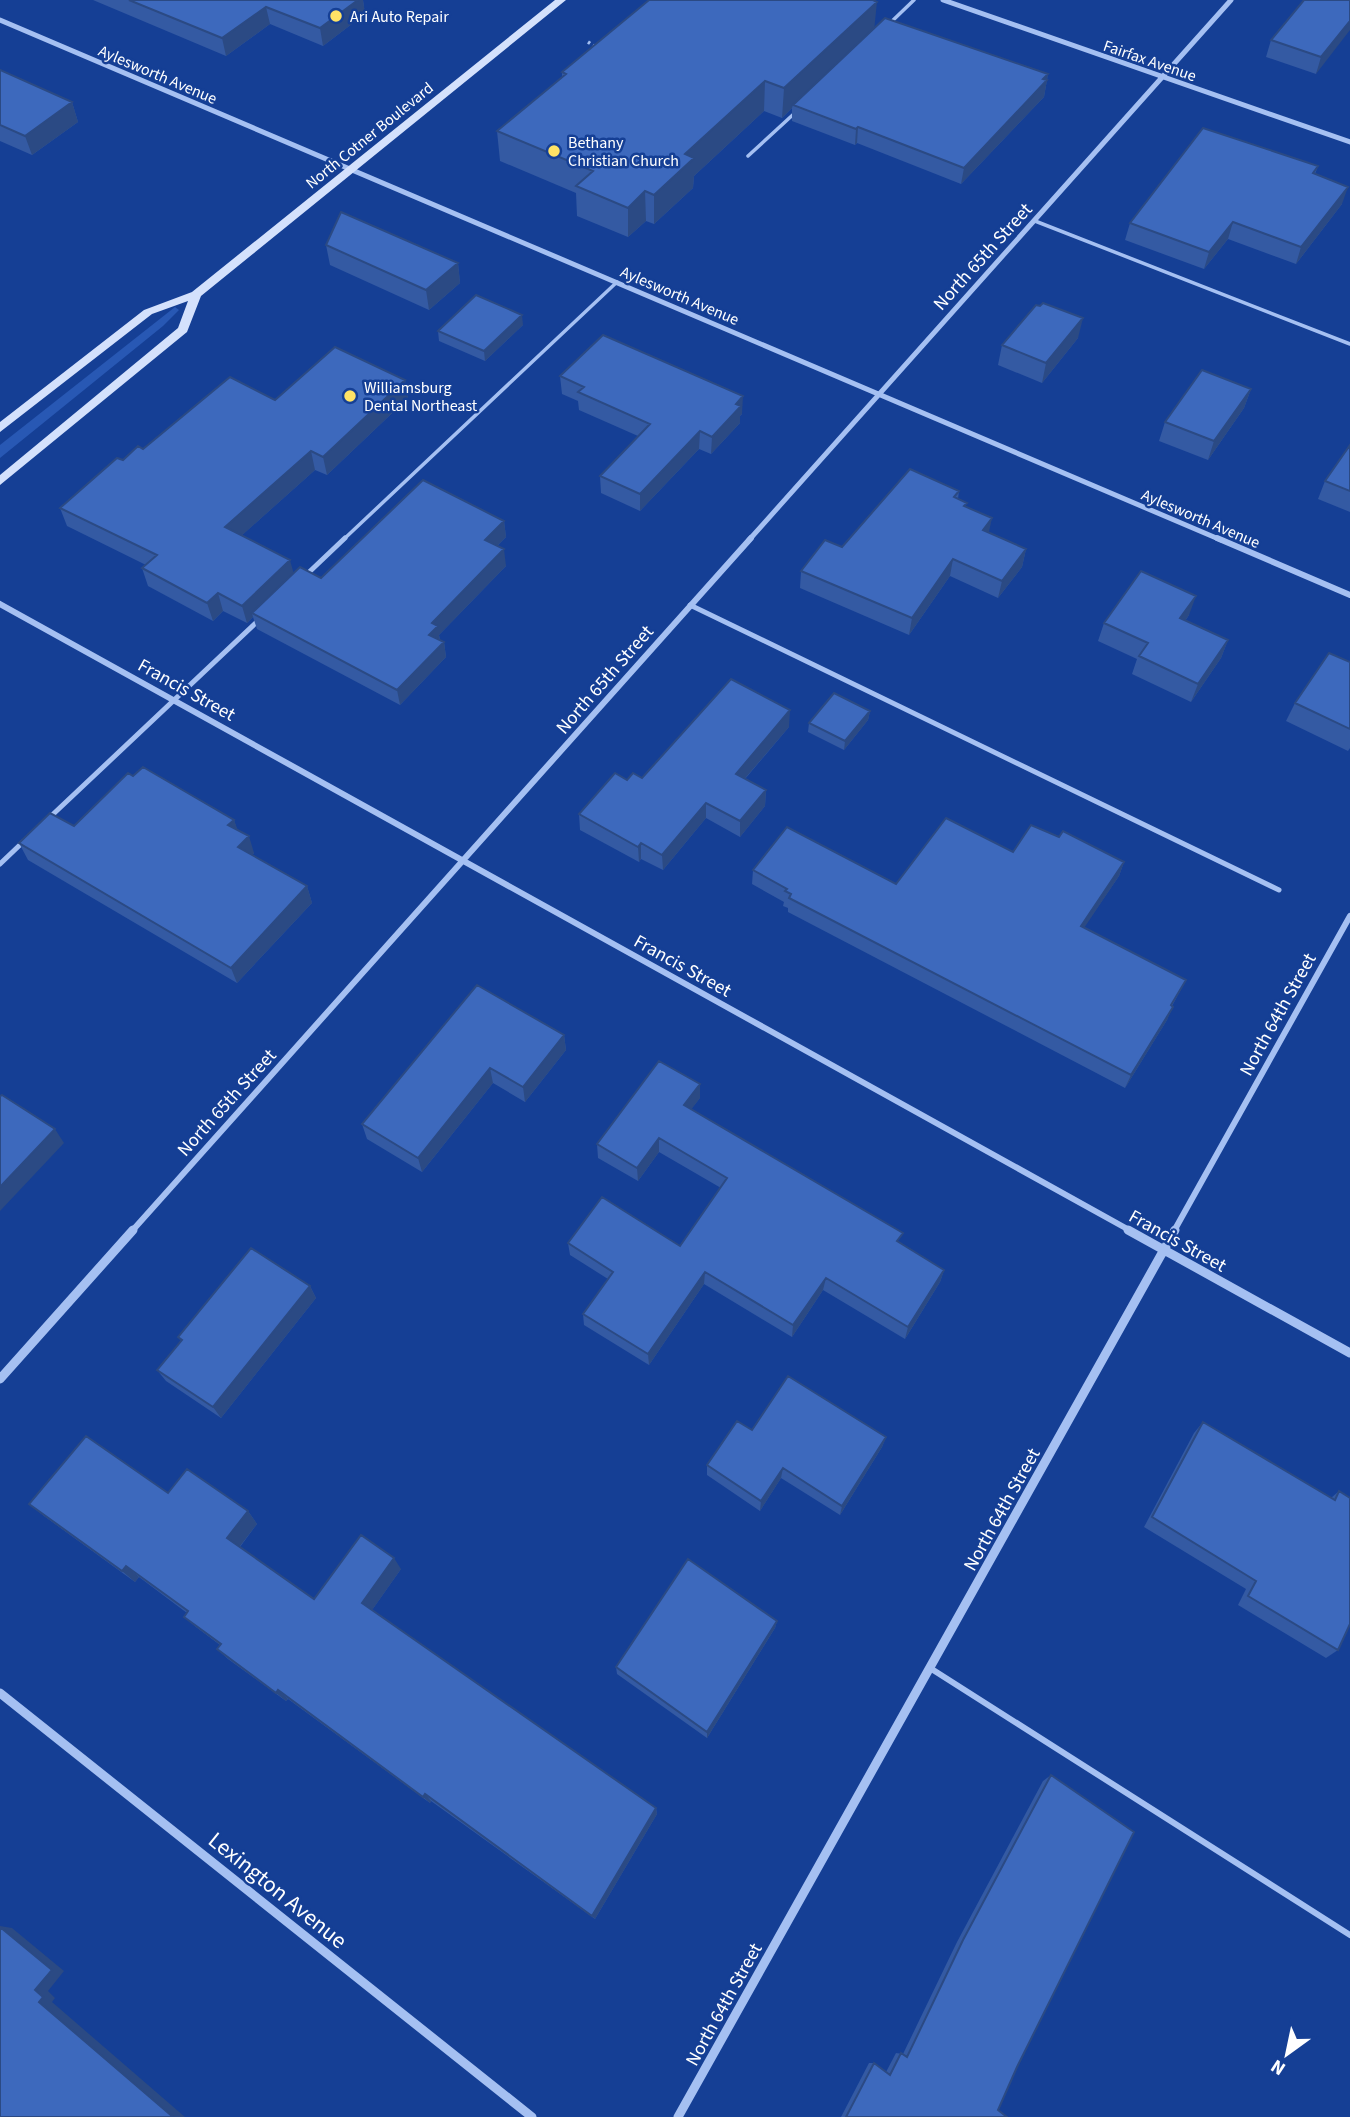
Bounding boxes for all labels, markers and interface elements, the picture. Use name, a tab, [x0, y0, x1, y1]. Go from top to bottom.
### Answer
place label: Ari Auto Repair	[350, 6, 449, 28]
marker: Ari Auto Repair	[328, 8, 344, 24]
street label: Fairfax Avenue	[1100, 35, 1199, 87]
street label: Aylesworth Avenue	[95, 40, 220, 110]
street label: North Cotner Boulevard	[301, 77, 438, 194]
place label: Bethany Christian Church	[568, 132, 679, 172]
marker: Bethany Christian Church	[546, 143, 562, 159]
street label: North 65th Street	[927, 197, 1039, 317]
street label: Aylesworth Avenue	[617, 261, 742, 331]
place label: Williamsburg Dental Northeast	[364, 377, 478, 417]
marker: Williamsburg Dental Northeast	[342, 388, 358, 404]
street label: Aylesworth Avenue	[1138, 484, 1263, 554]
street label: North 65th Street	[550, 619, 661, 740]
street label: Francis Street	[133, 652, 240, 729]
street label: Francis Street	[629, 928, 736, 1005]
street label: North 64th Street	[1233, 948, 1324, 1081]
street label: North 65th Street	[171, 1043, 283, 1163]
street label: Francis Street	[1124, 1203, 1231, 1280]
street label: North 64th Street	[957, 1443, 1048, 1576]
street label: Lexington Avenue	[201, 1824, 354, 1957]
street label: North 64th Street	[679, 1938, 770, 2071]
north arrow	[1252, 2019, 1322, 2089]
text: N	[1266, 2052, 1291, 2082]

